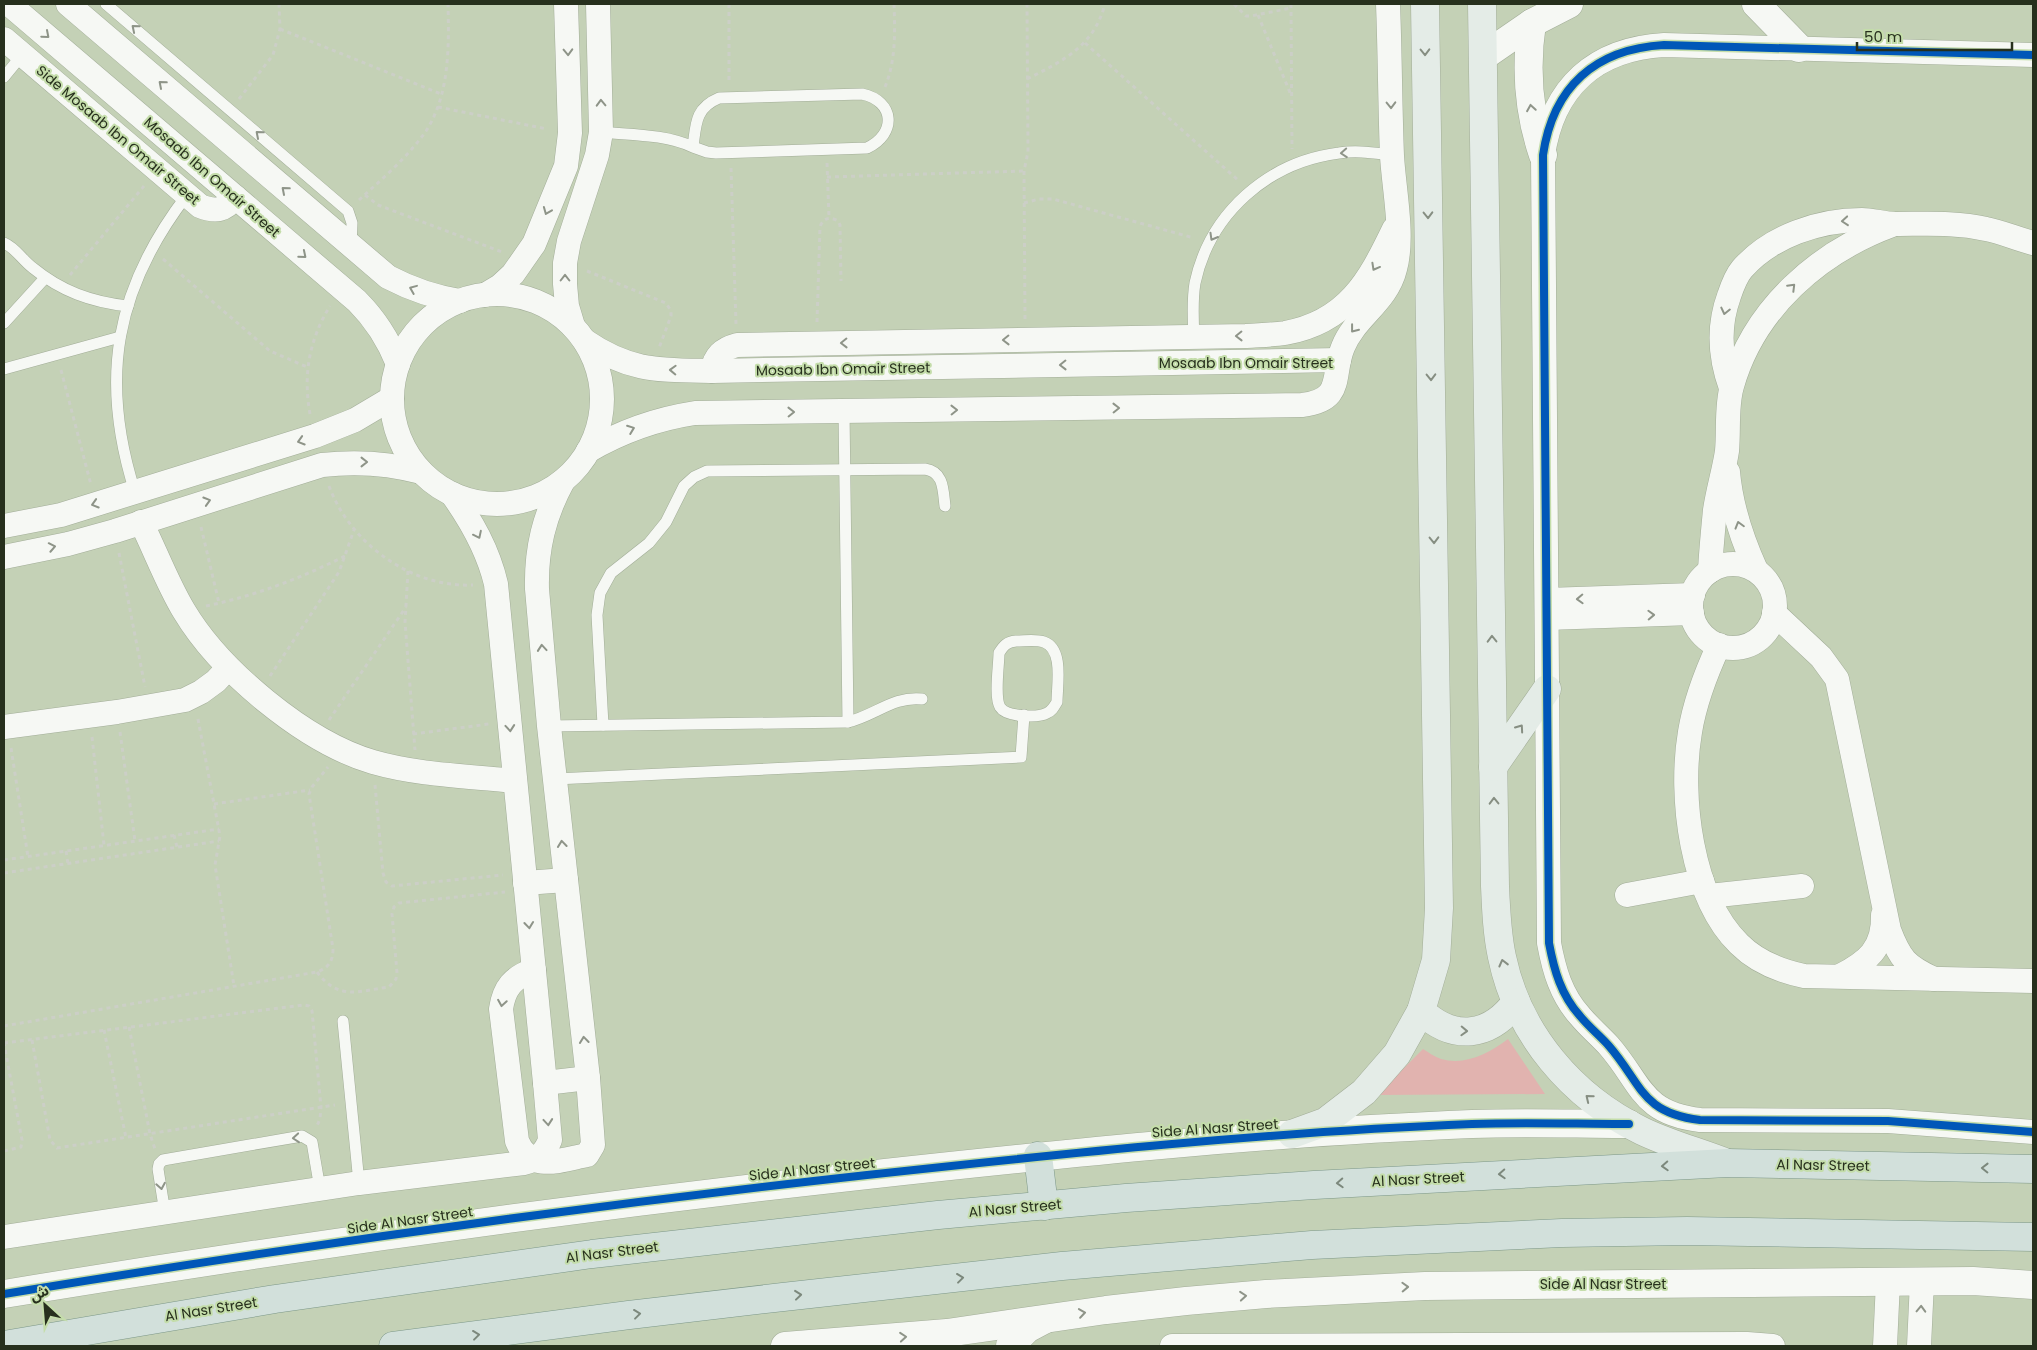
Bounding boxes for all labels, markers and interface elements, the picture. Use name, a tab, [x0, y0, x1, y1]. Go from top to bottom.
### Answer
scale bar	[1857, 20, 2012, 52]
one-way arrow	[132, 26, 141, 34]
text: 50 m	[1864, 26, 1902, 47]
one-way arrow	[41, 30, 50, 39]
one-way arrow	[562, 49, 573, 57]
one-way arrow	[1420, 49, 1431, 57]
street label: Side Mosaab Ibn Omair Street	[32, 61, 204, 209]
one-way arrow	[159, 81, 168, 90]
one-way arrow	[596, 99, 606, 107]
one-way arrow	[1386, 102, 1396, 109]
one-way arrow	[1526, 104, 1536, 113]
street label: Mosaab Ibn Omair Street	[140, 112, 284, 242]
one-way arrow	[255, 130, 264, 139]
one-way arrow	[1339, 147, 1347, 158]
one-way arrow	[282, 186, 291, 195]
one-way arrow	[543, 206, 553, 215]
one-way arrow	[1423, 212, 1433, 219]
one-way arrow	[1841, 215, 1849, 226]
one-way arrow	[1209, 231, 1219, 240]
one-way arrow	[297, 249, 306, 258]
one-way arrow	[1372, 261, 1382, 270]
one-way arrow	[560, 274, 570, 282]
one-way arrow	[1786, 284, 1795, 293]
one-way arrow	[409, 285, 418, 295]
one-way arrow	[1720, 307, 1731, 316]
one-way arrow	[1351, 323, 1359, 332]
one-way arrow	[1234, 331, 1242, 341]
one-way arrow	[1002, 335, 1010, 345]
one-way arrow	[839, 337, 847, 348]
street label: Mosaab Ibn Omair Street	[1159, 353, 1333, 373]
street label: Mosaab Ibn Omair Street	[756, 357, 930, 381]
one-way arrow	[1059, 360, 1066, 370]
one-way arrow	[669, 365, 676, 375]
one-way arrow	[1426, 374, 1436, 382]
one-way arrow	[1113, 403, 1121, 413]
one-way arrow	[950, 405, 958, 415]
one-way arrow	[788, 407, 796, 417]
one-way arrow	[626, 425, 635, 436]
one-way arrow	[297, 435, 305, 445]
one-way arrow	[360, 457, 368, 467]
one-way arrow	[203, 496, 211, 506]
one-way arrow	[92, 499, 100, 509]
one-way arrow	[1734, 521, 1744, 529]
one-way arrow	[472, 530, 482, 539]
one-way arrow	[1428, 536, 1439, 544]
one-way arrow	[47, 543, 56, 553]
one-way arrow	[1576, 594, 1584, 604]
one-way arrow	[1648, 610, 1655, 620]
one-way arrow	[1486, 634, 1497, 642]
one-way arrow	[536, 643, 547, 651]
one-way arrow	[1514, 724, 1523, 734]
one-way arrow	[504, 725, 515, 733]
one-way arrow	[1489, 797, 1499, 804]
one-way arrow	[557, 840, 568, 848]
one-way arrow	[523, 921, 534, 929]
one-way arrow	[1499, 959, 1509, 968]
one-way arrow	[498, 998, 508, 1007]
one-way arrow	[1460, 1025, 1468, 1036]
one-way arrow	[579, 1036, 590, 1044]
one-way arrow	[1586, 1095, 1595, 1103]
street label: Side Al Nasr Street	[1151, 1114, 1279, 1142]
one-way arrow	[543, 1118, 554, 1126]
one-way arrow	[291, 1132, 299, 1143]
street label: Side Al Nasr Street	[748, 1152, 876, 1186]
street label: Al Nasr Street	[1776, 1154, 1870, 1176]
one-way arrow	[1660, 1160, 1668, 1171]
one-way arrow	[1980, 1163, 1988, 1173]
street label: Al Nasr Street	[1371, 1167, 1465, 1191]
one-way arrow	[1498, 1168, 1506, 1179]
one-way arrow	[1336, 1178, 1344, 1189]
one-way arrow	[155, 1182, 165, 1190]
street label: Al Nasr Street	[968, 1194, 1062, 1222]
street label: Side Al Nasr Street	[346, 1201, 474, 1239]
street label: Al Nasr Street	[565, 1236, 659, 1268]
one-way arrow	[956, 1273, 964, 1284]
street label: Side Al Nasr Street	[1540, 1274, 1666, 1294]
north arrow	[20, 1280, 70, 1330]
text: ش	[26, 1280, 52, 1307]
one-way arrow	[1402, 1282, 1410, 1292]
one-way arrow	[795, 1290, 803, 1301]
one-way arrow	[1240, 1291, 1248, 1302]
street label: Al Nasr Street	[163, 1292, 259, 1326]
one-way arrow	[1916, 1305, 1926, 1312]
one-way arrow	[1078, 1308, 1086, 1319]
one-way arrow	[633, 1309, 641, 1320]
one-way arrow	[472, 1330, 480, 1340]
one-way arrow	[900, 1331, 908, 1342]

